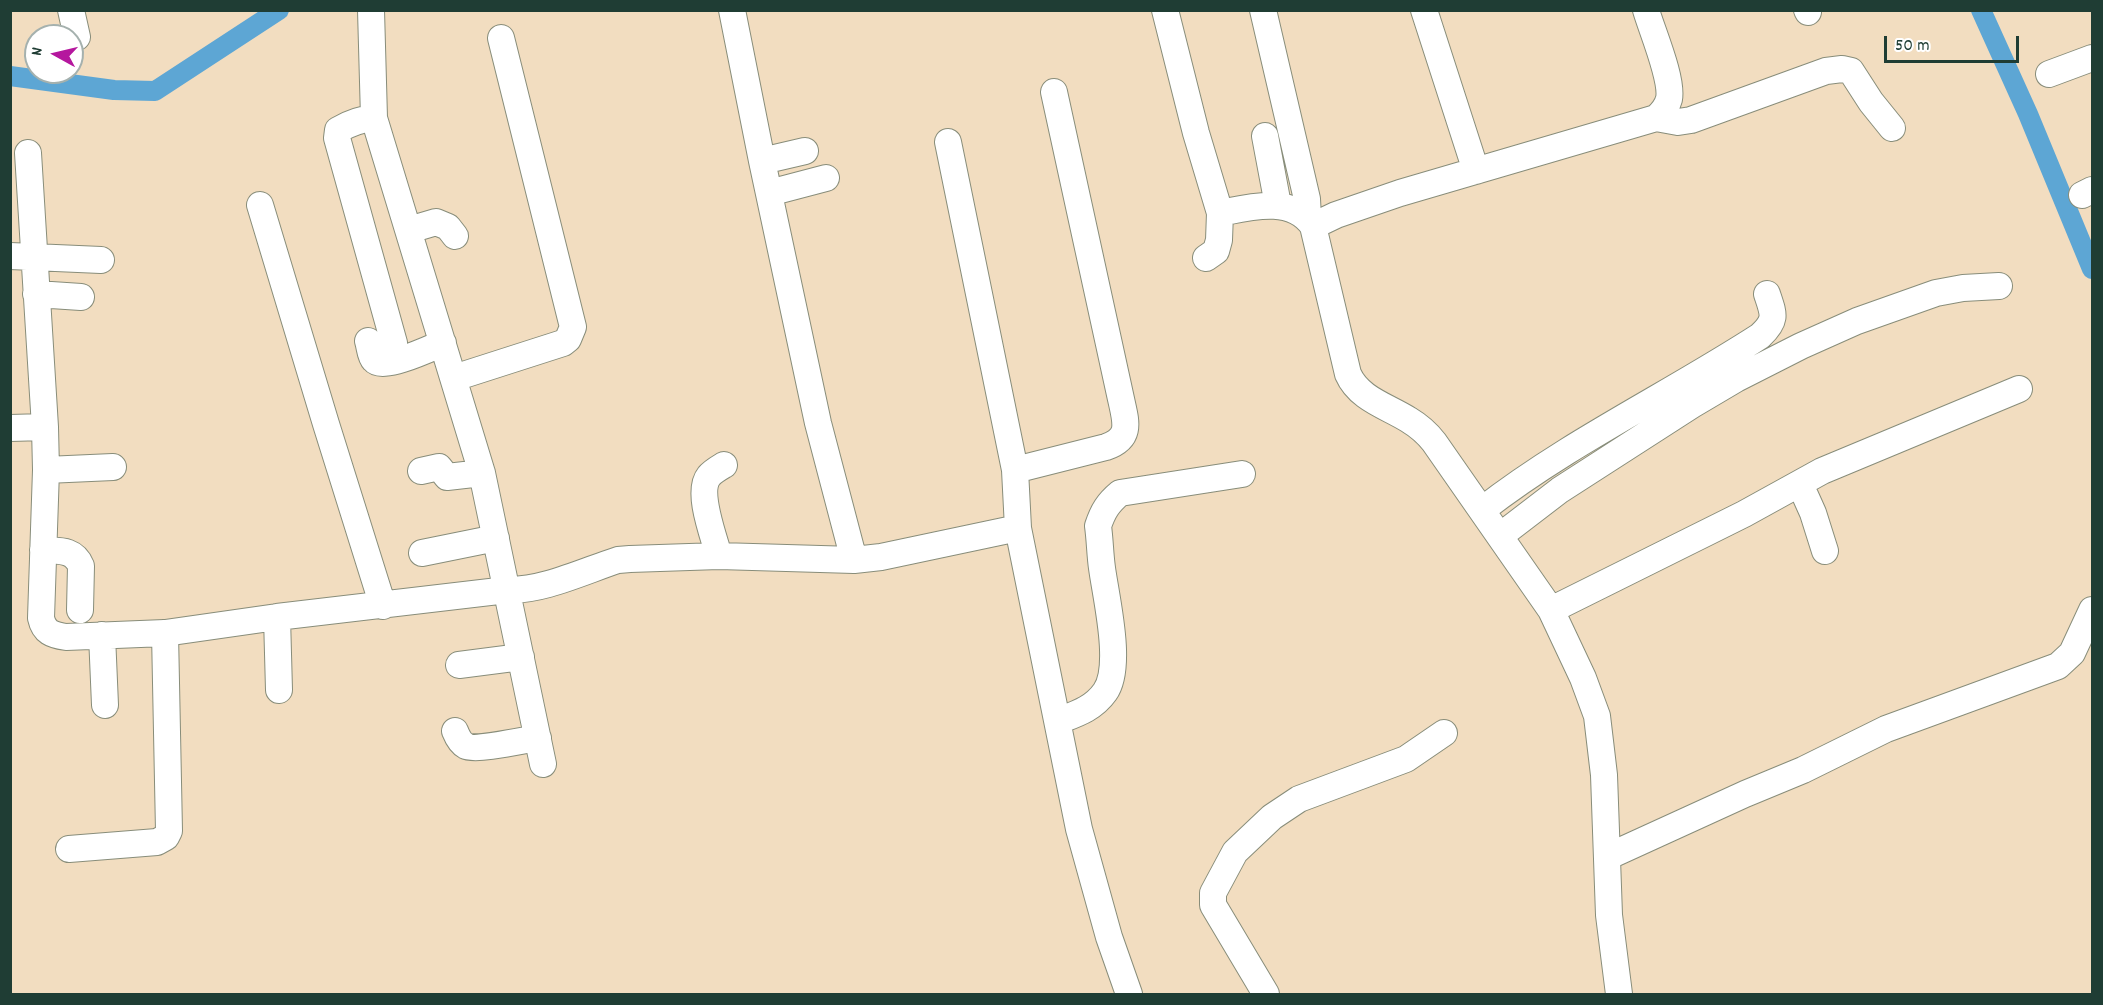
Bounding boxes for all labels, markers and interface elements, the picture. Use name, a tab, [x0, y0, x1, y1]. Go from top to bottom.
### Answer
north arrow	[24, 24, 84, 84]
scale bar	[1887, 24, 2022, 62]
text: 50 m	[1895, 34, 1930, 59]
text: N	[26, 46, 50, 57]

